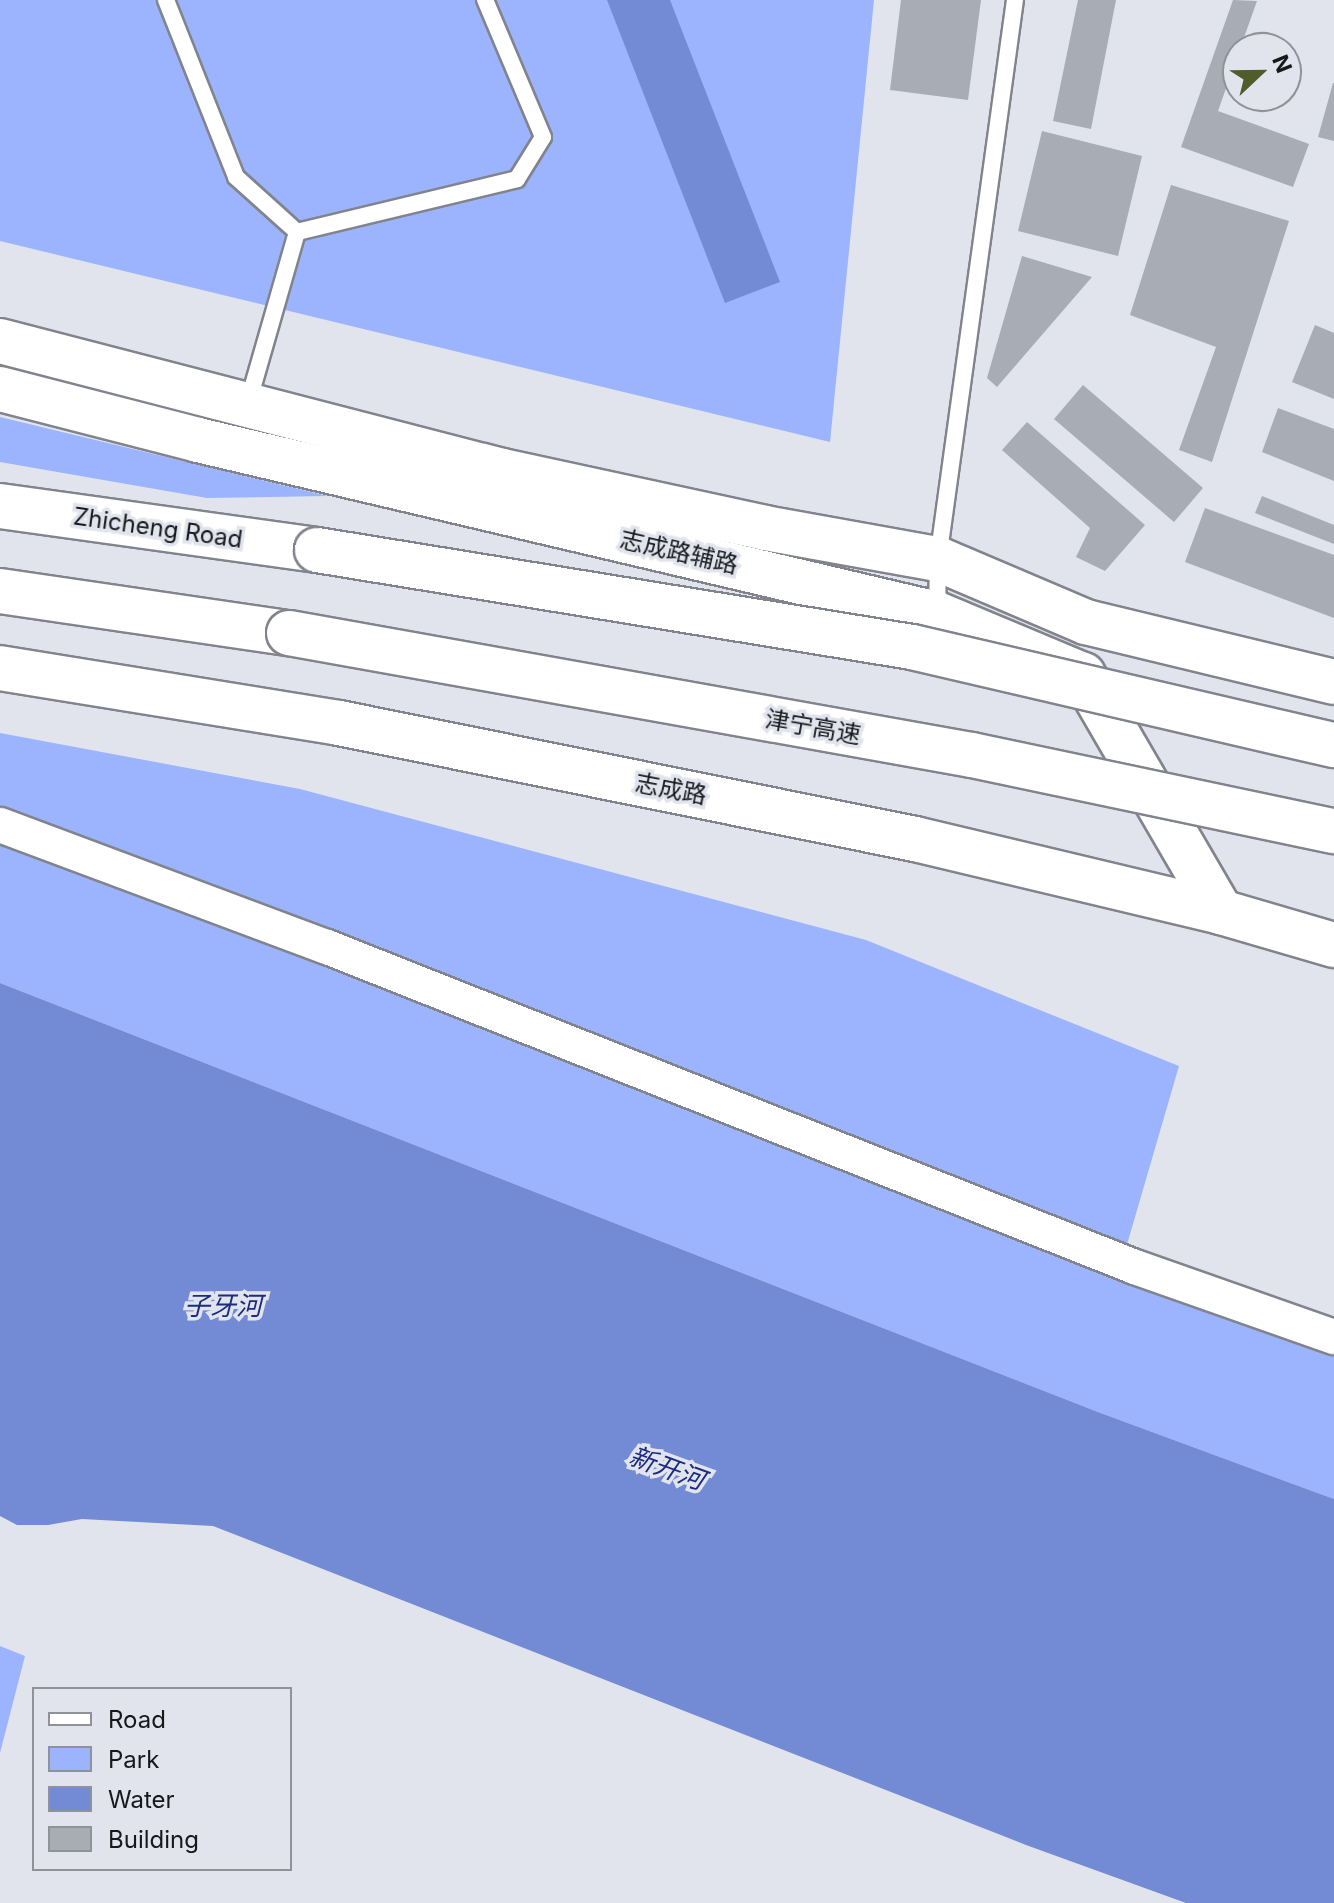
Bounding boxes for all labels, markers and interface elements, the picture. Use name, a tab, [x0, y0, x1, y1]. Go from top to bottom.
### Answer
north arrow	[1222, 32, 1302, 112]
text: N	[1267, 51, 1298, 76]
street label: Zhicheng Road	[72, 502, 244, 554]
street label: 志成路辅路	[617, 524, 741, 580]
street label: 津宁高速	[763, 704, 863, 750]
street label: 志成路	[633, 768, 709, 810]
water label: 子牙河	[184, 1290, 262, 1322]
water label: 新开河	[625, 1440, 709, 1496]
legend	[32, 1687, 292, 1871]
text: Road	[108, 1705, 166, 1734]
text: Park	[108, 1745, 159, 1774]
text: Water	[108, 1785, 175, 1814]
text: Building	[108, 1825, 199, 1854]

